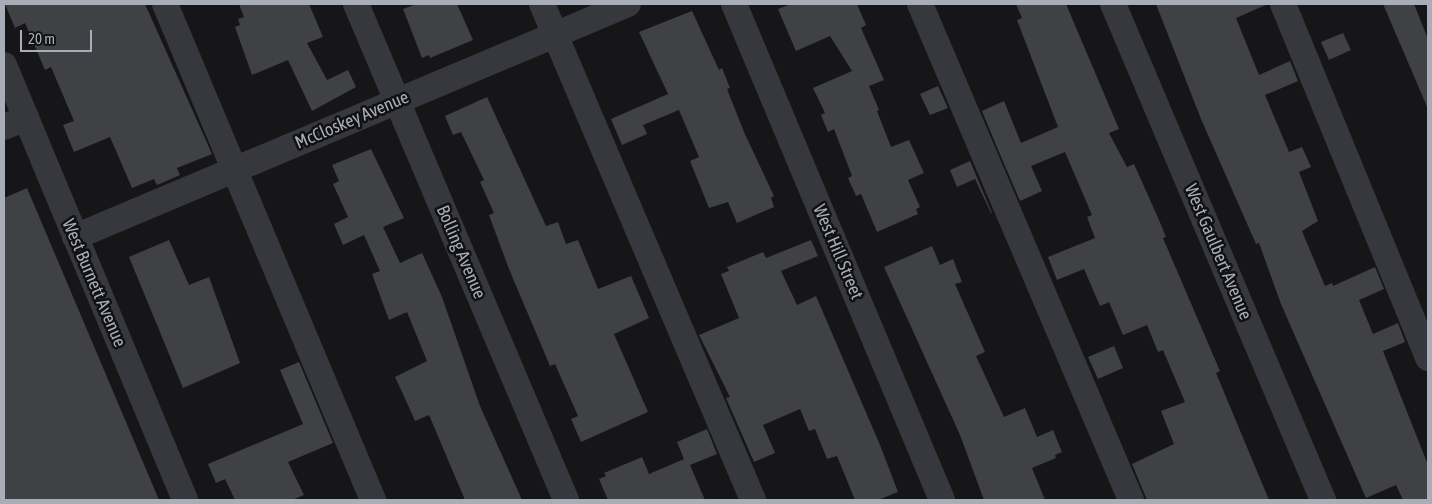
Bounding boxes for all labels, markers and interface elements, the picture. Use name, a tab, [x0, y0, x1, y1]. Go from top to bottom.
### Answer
scale bar	[22, 20, 95, 52]
text: 20 m	[28, 30, 55, 47]
street label: McCloskey Avenue	[292, 86, 412, 154]
street label: West Gaulbert Avenue	[1180, 181, 1256, 323]
street label: West Hill Street	[808, 201, 868, 303]
street label: Bolling Avenue	[432, 202, 490, 302]
street label: West Burnett Avenue	[57, 216, 131, 350]

